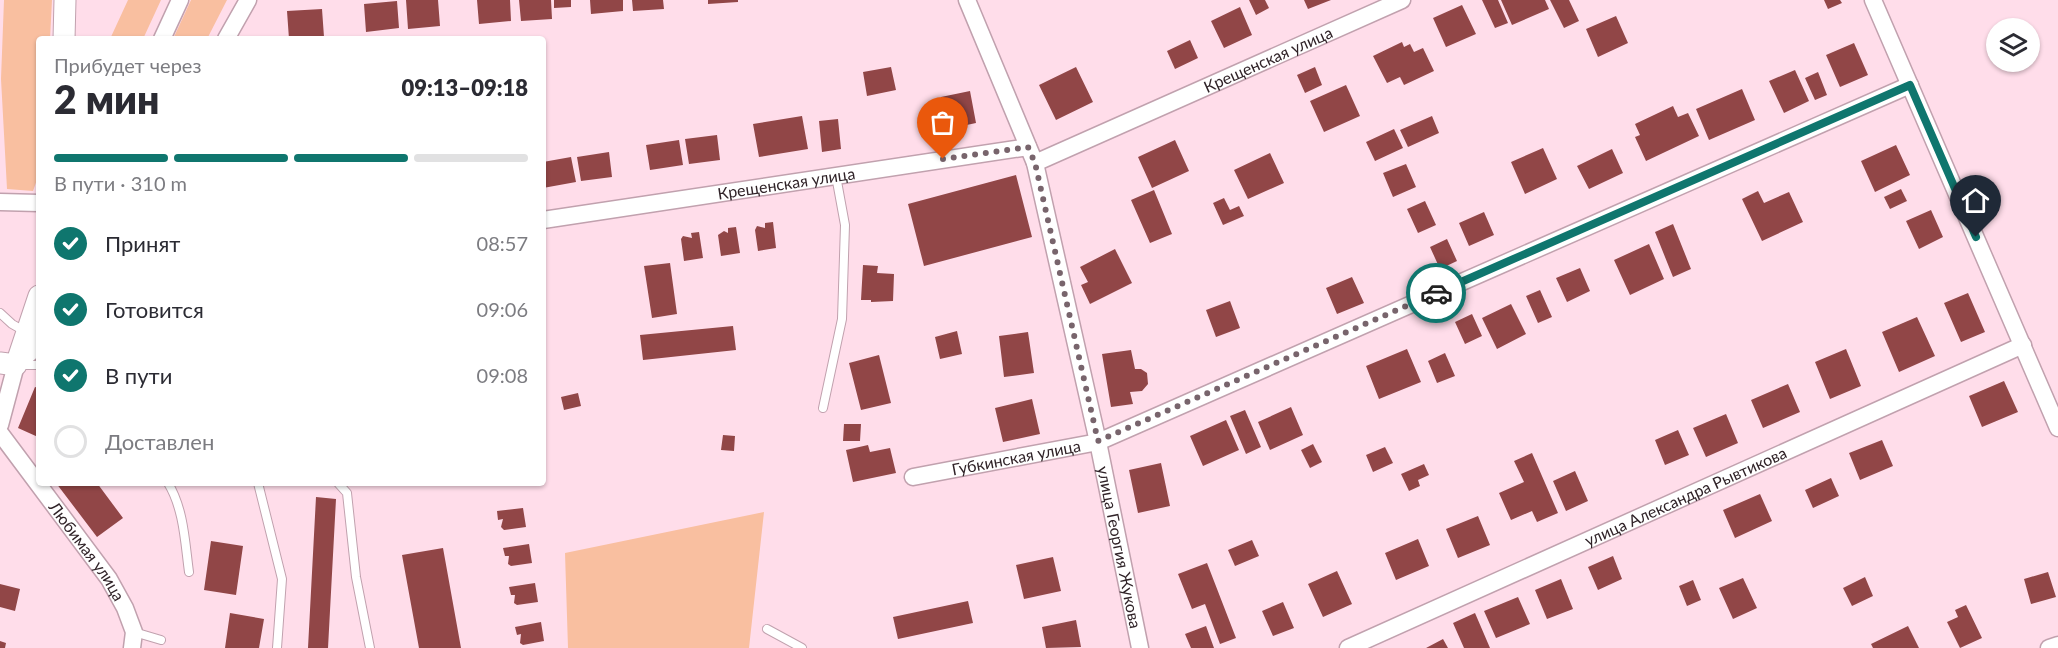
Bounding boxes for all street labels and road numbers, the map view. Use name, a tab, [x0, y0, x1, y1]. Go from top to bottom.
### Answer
street label: Крещенская улица	[1201, 22, 1335, 96]
street label: Крещенская улица	[716, 163, 856, 203]
street label: Губкинская улица	[950, 435, 1082, 478]
street label: улица Александра Рывтикова	[1581, 442, 1789, 550]
street label: улица Георгия Жукова	[1094, 464, 1146, 630]
street label: Любимая улица	[45, 497, 129, 604]

